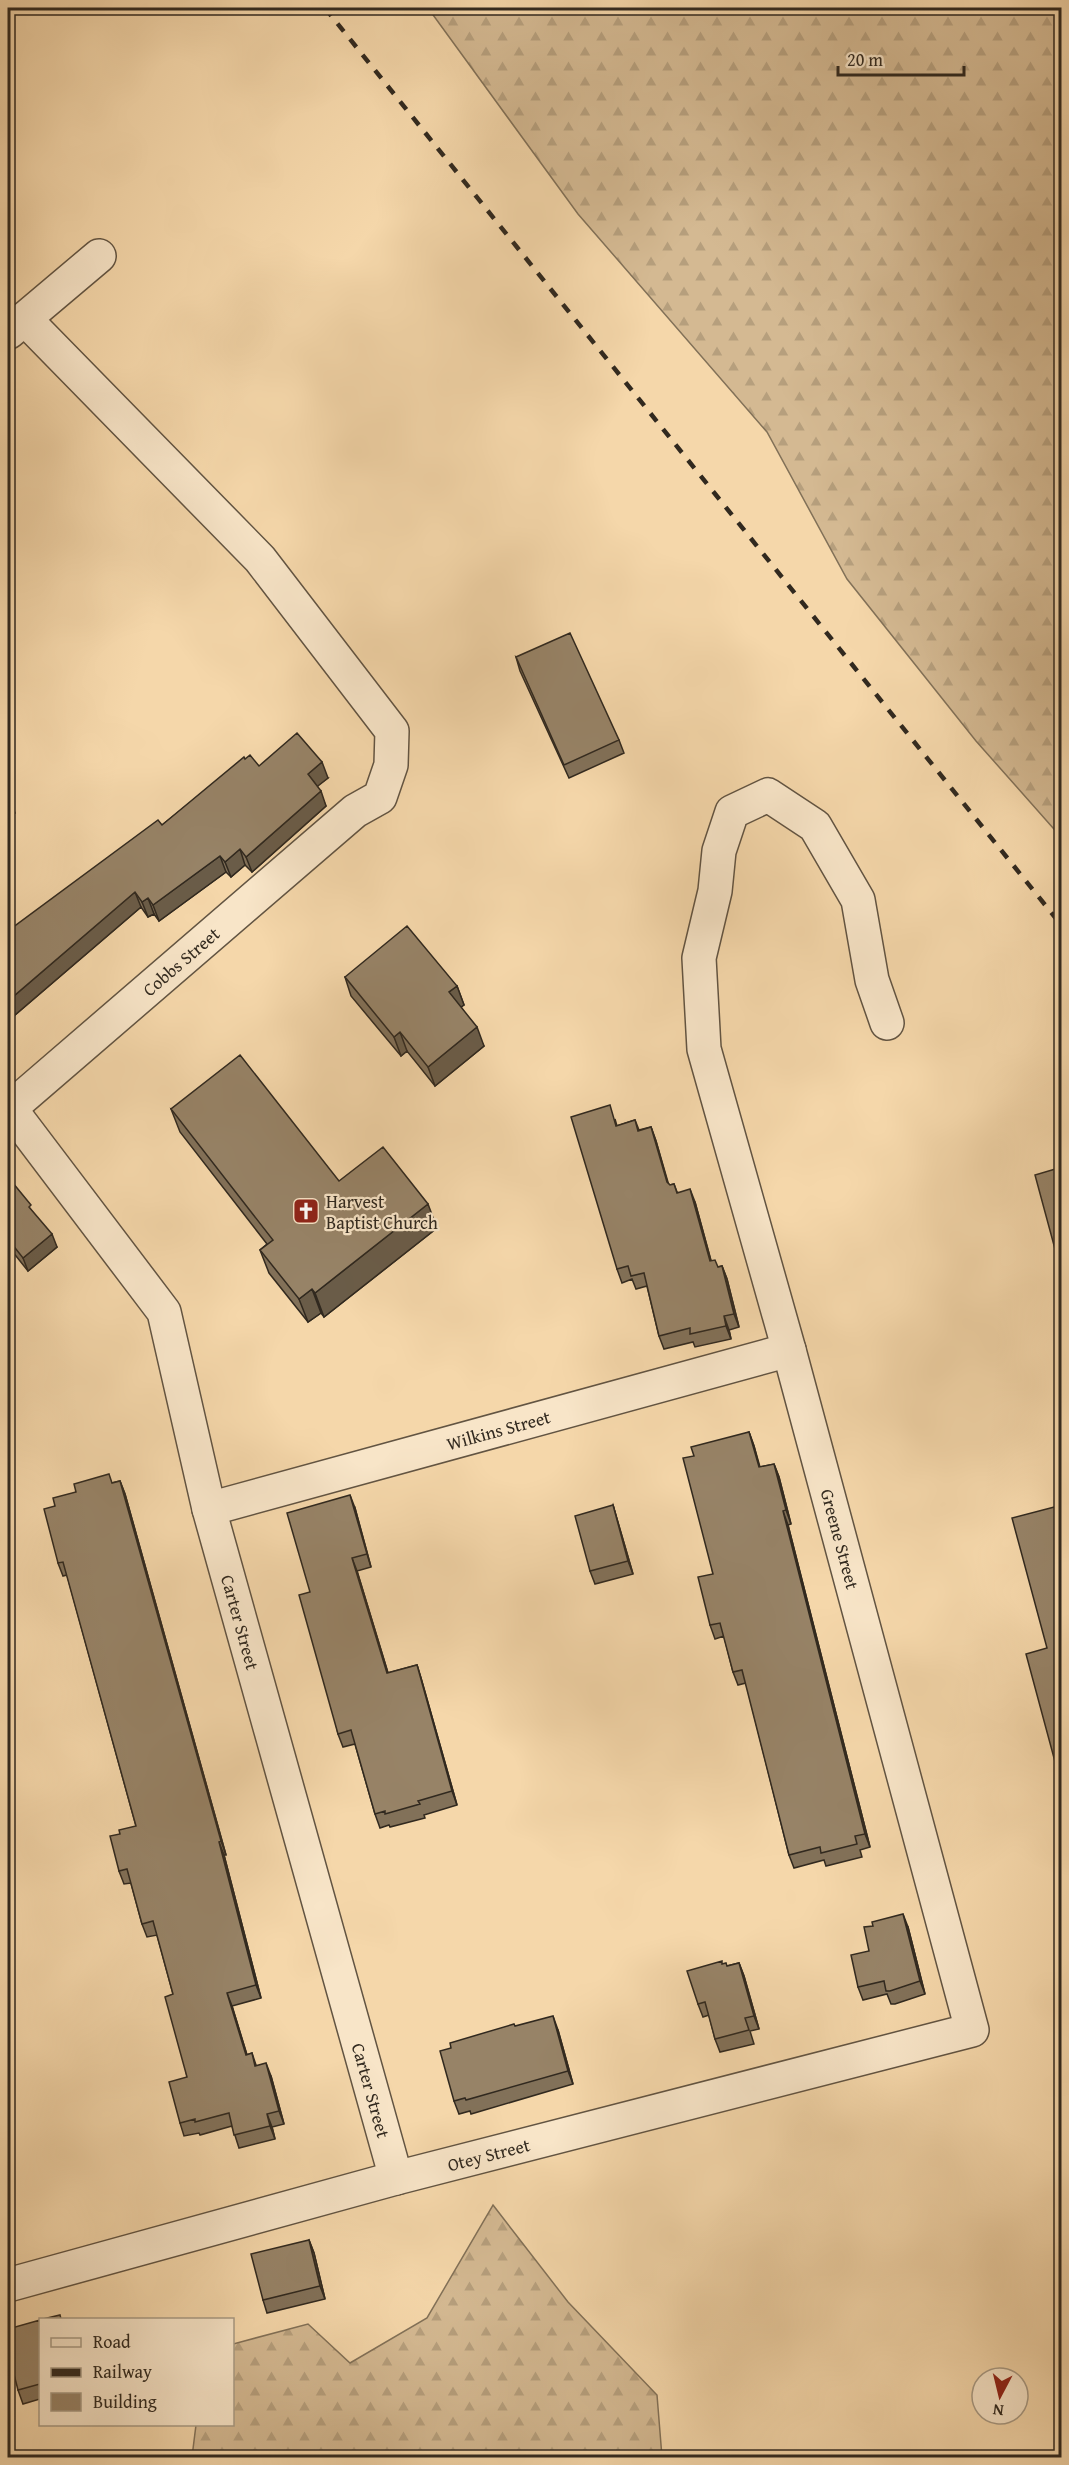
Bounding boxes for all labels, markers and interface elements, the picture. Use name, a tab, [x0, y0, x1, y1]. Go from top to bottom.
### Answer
scale bar	[838, 39, 964, 77]
text: 20 m	[847, 46, 883, 73]
street label: Cobbs Street	[136, 920, 226, 1002]
place label: Harvest Baptist Church	[326, 1188, 438, 1236]
church icon: Harvest Baptist Church	[291, 1196, 321, 1226]
street label: Wilkins Street	[443, 1402, 554, 1457]
street label: Greene Street	[814, 1486, 866, 1593]
street label: Carter Street	[215, 1572, 267, 1673]
street label: Carter Street	[345, 2040, 398, 2141]
street label: Otey Street	[444, 2131, 533, 2178]
legend	[39, 2318, 234, 2426]
text: Road	[93, 2328, 131, 2355]
text: Railway	[93, 2358, 152, 2385]
north arrow	[970, 2366, 1030, 2426]
text: Building	[93, 2388, 157, 2415]
text: N	[991, 2398, 1005, 2423]

